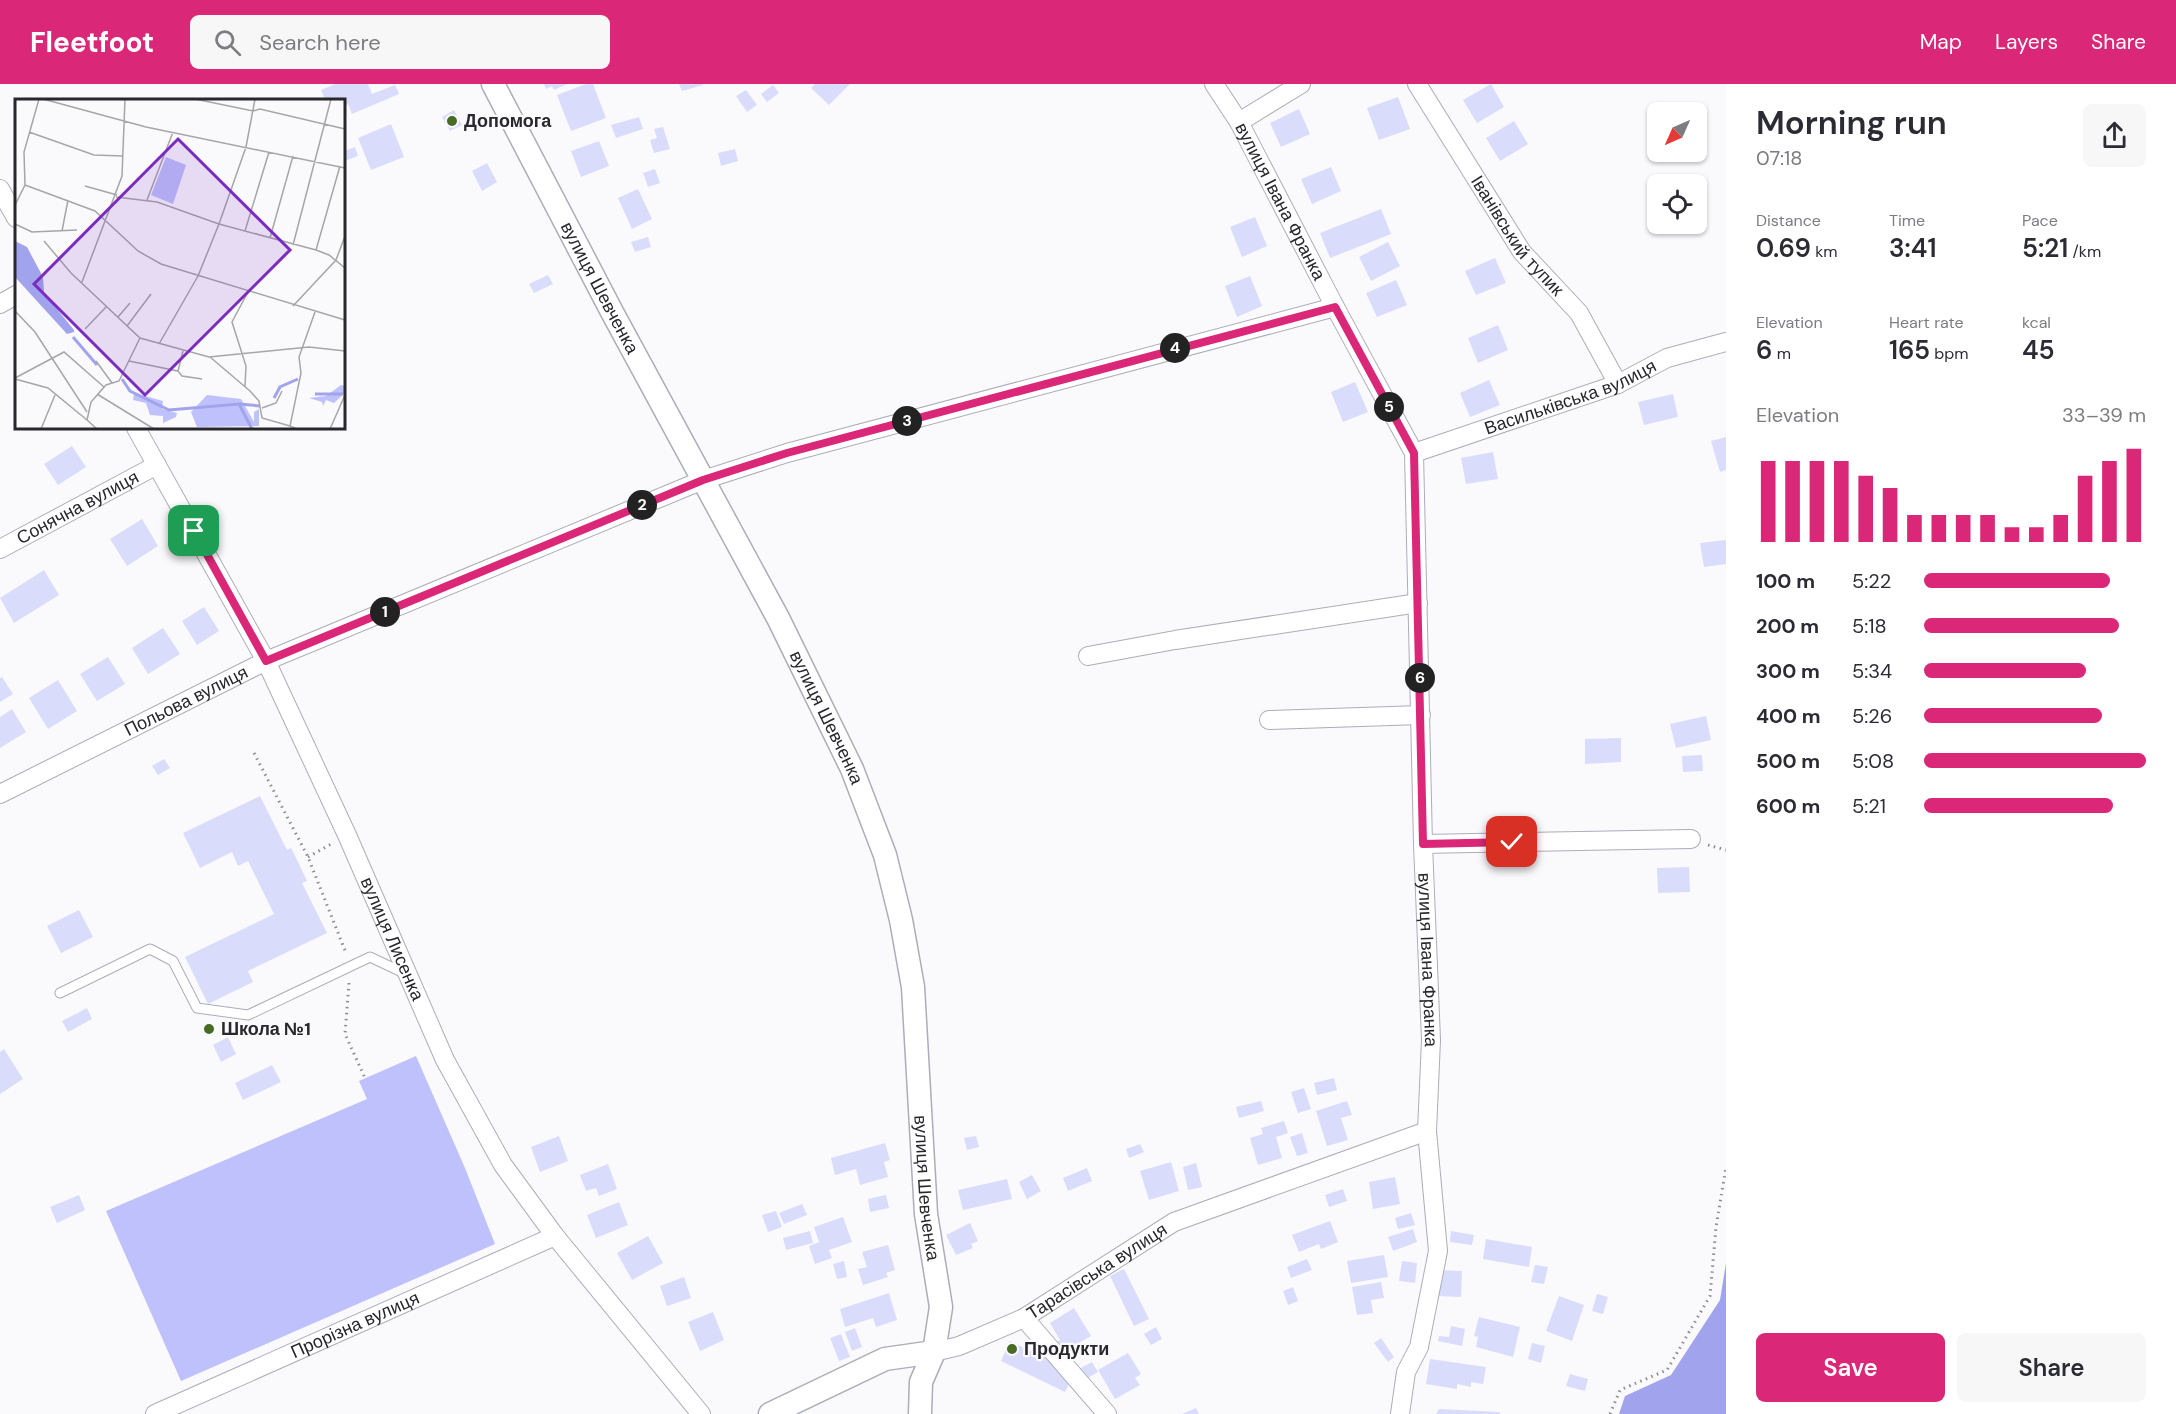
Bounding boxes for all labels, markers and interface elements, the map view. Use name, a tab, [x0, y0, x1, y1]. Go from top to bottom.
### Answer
search box	[190, 15, 610, 69]
text: Fleetfoot	[30, 24, 154, 61]
icon: search	[211, 26, 244, 59]
text: Search here	[259, 28, 381, 57]
text: Map	[1920, 28, 1962, 56]
text: Layers	[1995, 28, 2058, 56]
text: Share	[2091, 28, 2146, 56]
inset map	[15, 99, 345, 429]
text: Morning run	[1756, 101, 1947, 144]
north arrow	[1647, 102, 1707, 162]
map controls	[1647, 102, 1707, 234]
button: share	[2083, 104, 2146, 167]
place label: Допомога	[464, 109, 552, 133]
marker: Допомога	[445, 114, 459, 128]
street label: вулиця Івана Франка	[1229, 119, 1331, 285]
text: 07:18	[1756, 145, 1803, 171]
street label: Іванівський тупик	[1465, 171, 1569, 301]
button: locate	[1647, 174, 1707, 234]
text: Distance	[1756, 210, 1821, 231]
text: Time	[1889, 210, 1925, 231]
text: Pace	[2022, 210, 2058, 231]
street label: вулиця Шевченка	[555, 218, 645, 359]
text: 0.69	[1756, 231, 1811, 265]
text: 3:41	[1889, 231, 1936, 265]
text: 5:21	[2022, 231, 2068, 265]
text: km	[1811, 241, 1837, 262]
text: /km	[2068, 241, 2101, 262]
text: Elevation	[1756, 312, 1823, 333]
text: Heart rate	[1889, 312, 1964, 333]
text: kcal	[2022, 312, 2051, 333]
pin: 4	[1160, 333, 1190, 363]
text: 6	[1756, 333, 1772, 367]
text: 165	[1889, 333, 1930, 367]
text: 45	[2022, 333, 2055, 367]
text: 4	[1170, 337, 1180, 358]
text: m	[1772, 343, 1791, 364]
text: bpm	[1930, 343, 1969, 364]
street label: Васильківська вулиця	[1481, 354, 1660, 440]
pin: 5	[1374, 392, 1404, 422]
text: 5	[1384, 396, 1394, 417]
text: Elevation	[1756, 402, 1839, 428]
text: 33–39 m	[2062, 402, 2146, 428]
pin: 3	[892, 406, 922, 436]
text: 3	[902, 410, 912, 431]
street label: Сонячна вулиця	[12, 465, 143, 550]
pin: 2	[627, 490, 657, 520]
text: 2	[637, 494, 647, 515]
pin	[168, 505, 219, 556]
icon: arrive	[177, 514, 210, 547]
text: 100 m	[1756, 568, 1815, 594]
text: 5:22	[1852, 568, 1891, 594]
pin: 1	[370, 597, 400, 627]
text: 1	[382, 601, 388, 622]
text: 200 m	[1756, 613, 1819, 639]
text: 5:18	[1852, 613, 1887, 639]
street label: вулиця Шевченка	[784, 646, 869, 789]
text: 300 m	[1756, 658, 1820, 684]
text: 5:34	[1852, 658, 1892, 684]
street label: Польова вулиця	[120, 660, 252, 742]
pin: 6	[1405, 663, 1435, 693]
text: 6	[1415, 667, 1425, 688]
text: 400 m	[1756, 703, 1821, 729]
text: 5:26	[1852, 703, 1892, 729]
text: 500 m	[1756, 748, 1820, 774]
text: 5:08	[1852, 748, 1894, 774]
text: 600 m	[1756, 793, 1820, 819]
text: 5:21	[1852, 793, 1886, 819]
pin	[1486, 816, 1537, 867]
icon: check	[1495, 825, 1528, 858]
street label: вулиця Івана Франка	[1412, 872, 1443, 1049]
street label: вулиця Лисенка	[355, 873, 430, 1005]
place label: Школа №1	[221, 1017, 311, 1041]
marker: Школа №1	[202, 1022, 216, 1036]
street label: вулиця Шевченка	[908, 1114, 946, 1263]
street label: Тарасівська вулиця	[1022, 1217, 1172, 1325]
street label: Прорізна вулиця	[287, 1286, 423, 1364]
button: Save	[1756, 1333, 1945, 1402]
button: Share	[1957, 1333, 2146, 1402]
place label: Продукти	[1024, 1337, 1109, 1361]
marker: Продукти	[1005, 1342, 1019, 1356]

